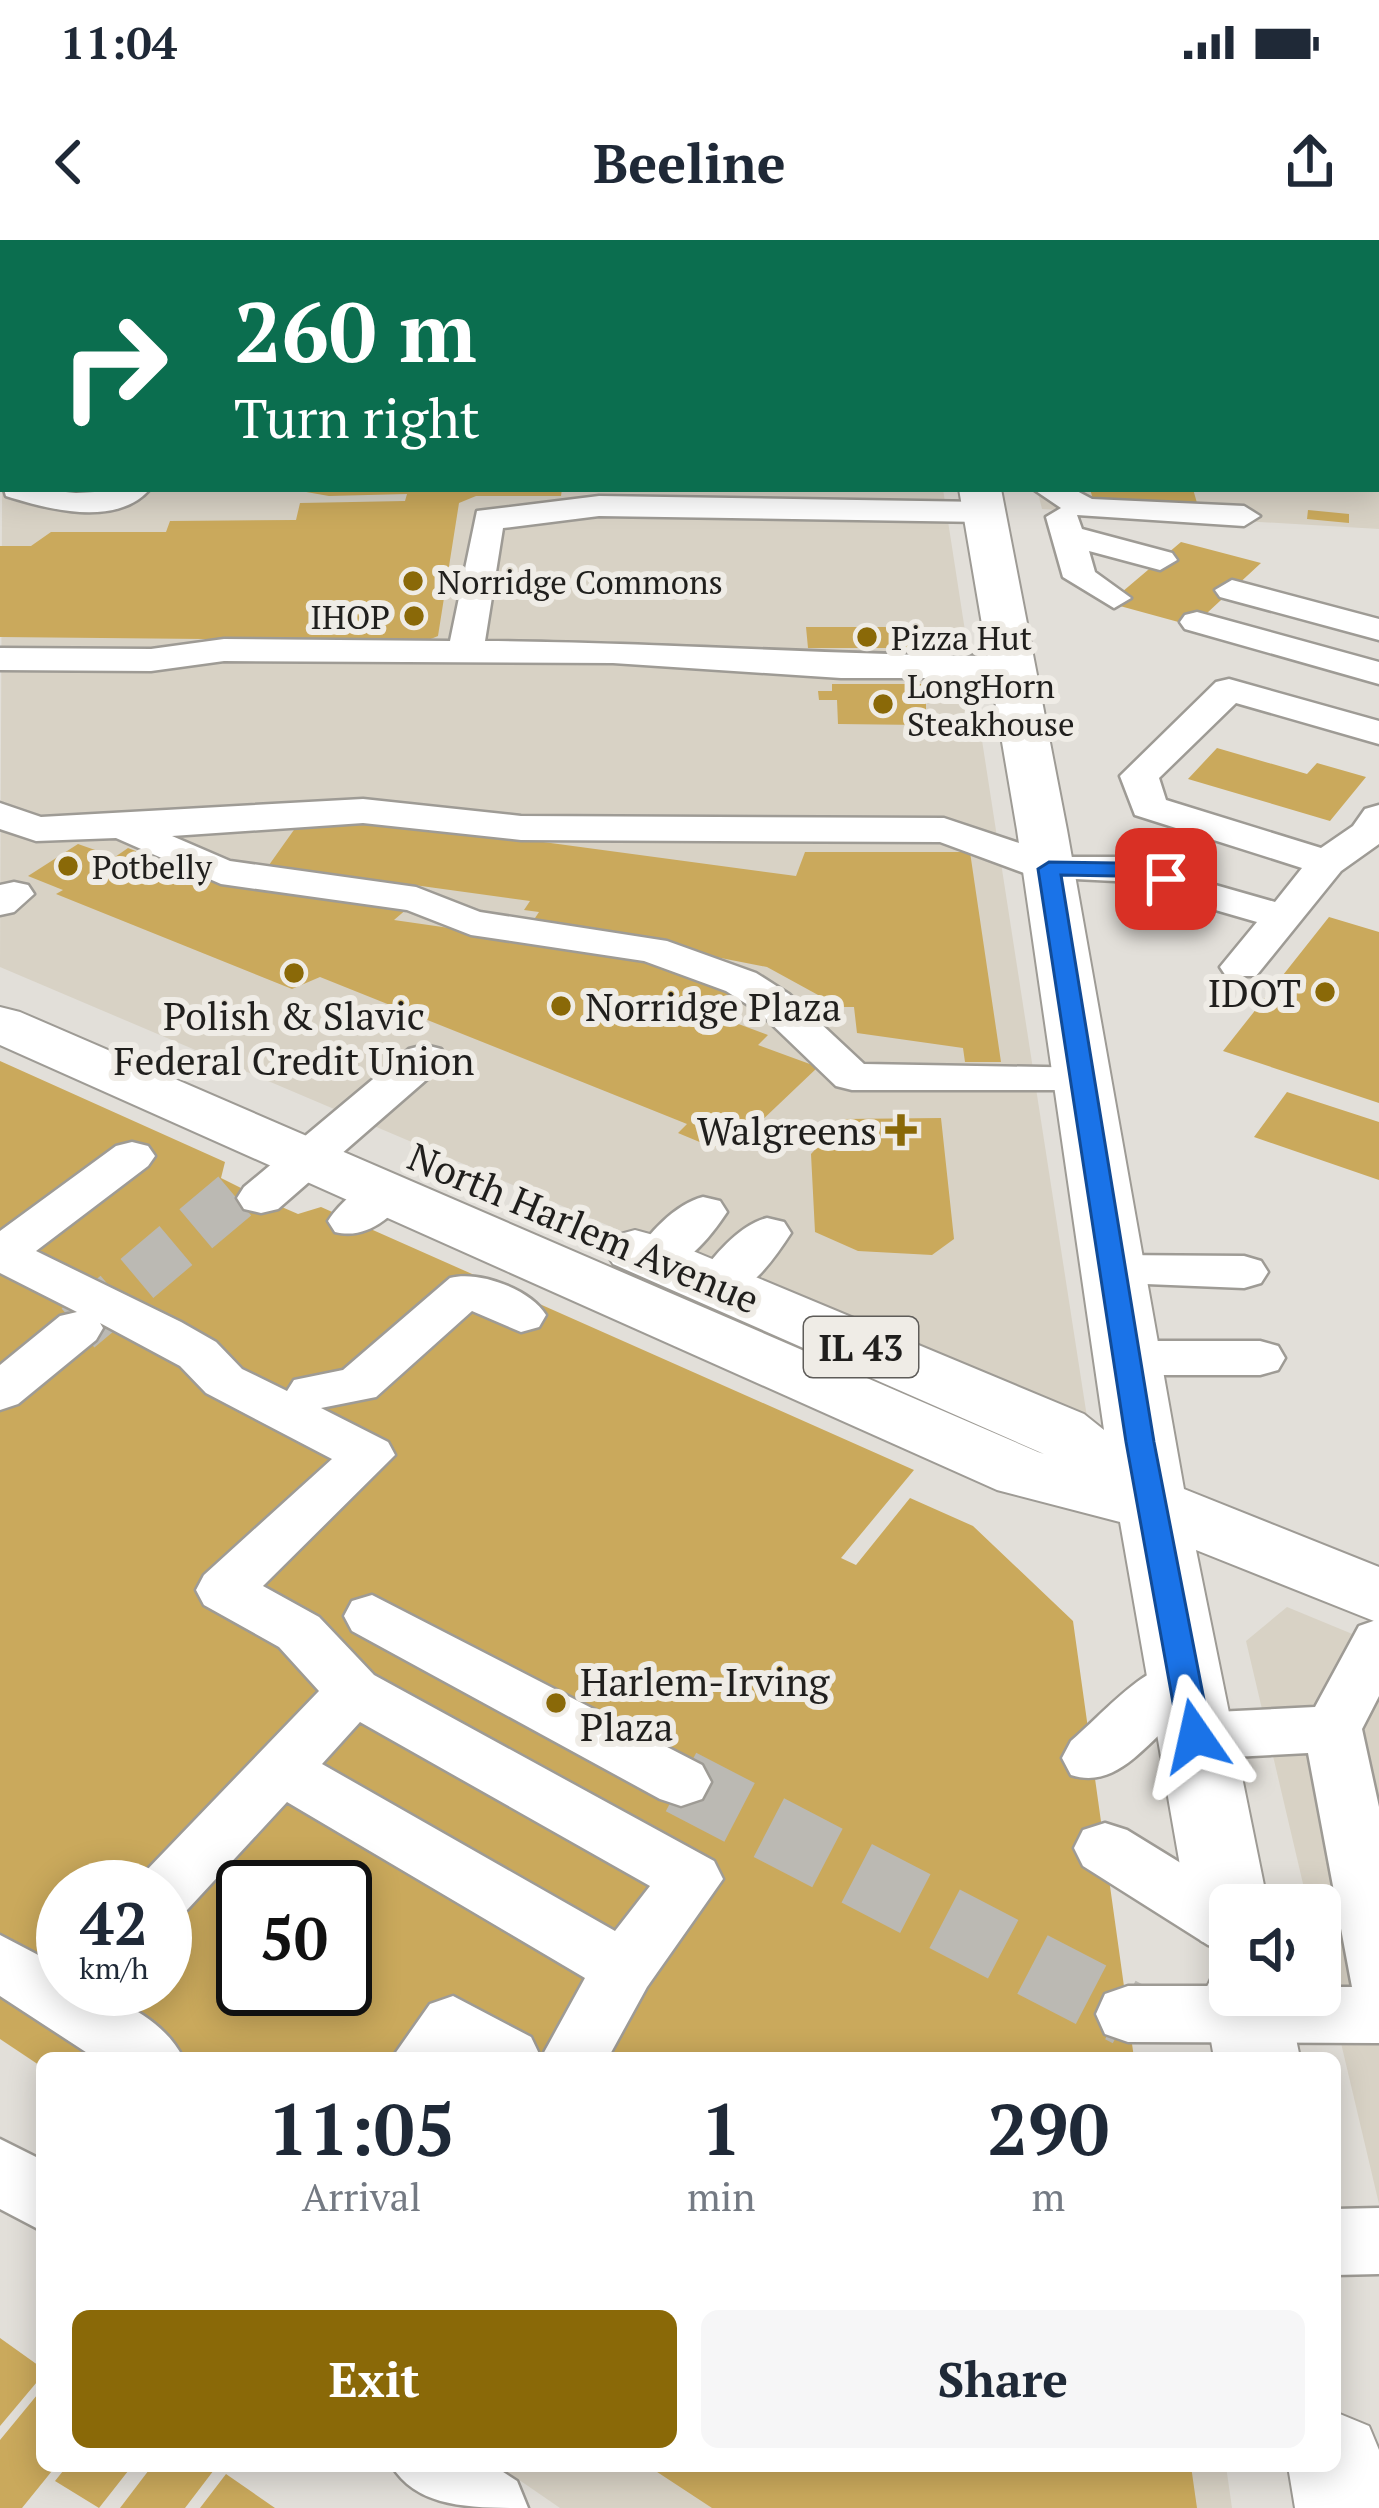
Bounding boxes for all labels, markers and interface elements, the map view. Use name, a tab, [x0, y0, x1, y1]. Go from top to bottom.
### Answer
text: 11:04	[60, 12, 177, 72]
text: Beeline	[593, 127, 786, 198]
icon: back	[36, 129, 102, 195]
icon: share	[1277, 129, 1343, 195]
text: 260 m	[234, 275, 477, 386]
icon: right	[36, 288, 192, 444]
text: Turn right	[234, 382, 480, 453]
place label: Norridge Commons	[437, 560, 723, 603]
marker: Norridge Commons	[400, 568, 426, 594]
place label: IHOP	[310, 595, 390, 638]
marker: IHOP	[401, 603, 427, 629]
place label: Pizza Hut	[891, 616, 1032, 659]
marker: Pizza Hut	[854, 624, 880, 650]
place label: LongHorn Steakhouse	[907, 664, 1075, 745]
marker: LongHorn Steakhouse	[870, 691, 896, 717]
pin	[1115, 828, 1217, 930]
place label: Potbelly	[92, 845, 213, 888]
icon: arrive	[1133, 846, 1199, 912]
marker: Potbelly	[55, 853, 81, 879]
marker: Polish & Slavic Federal Credit Union	[281, 960, 307, 986]
place label: IDOT	[1208, 966, 1301, 1018]
marker: IDOT	[1312, 979, 1338, 1005]
place label: Norridge Plaza	[585, 980, 841, 1032]
place label: Polish & Slavic Federal Credit Union	[114, 989, 474, 1086]
marker: Norridge Plaza	[548, 993, 574, 1019]
place label: Walgreens	[697, 1104, 877, 1156]
marker: Walgreens	[888, 1117, 914, 1143]
street label: North Harlem Avenue	[401, 1130, 767, 1324]
road number: IL 43	[804, 1317, 918, 1377]
place label: Harlem-Irving Plaza	[580, 1655, 830, 1752]
position arrow	[1132, 1673, 1258, 1799]
marker: Harlem-Irving Plaza	[543, 1690, 569, 1716]
speed limit sign: 50	[216, 1860, 372, 2016]
text: 42	[80, 1883, 148, 1962]
map controls	[1209, 1884, 1341, 2016]
button: sound	[1209, 1884, 1341, 2016]
text: km/h	[79, 1948, 149, 1988]
text: 11:05	[268, 2080, 455, 2176]
text: 1	[701, 2080, 742, 2176]
text: 290	[987, 2080, 1109, 2176]
text: Arrival	[302, 2170, 421, 2222]
text: min	[687, 2170, 755, 2222]
text: m	[1031, 2170, 1065, 2222]
button: Exit	[72, 2310, 677, 2448]
button: Share	[701, 2310, 1305, 2448]

